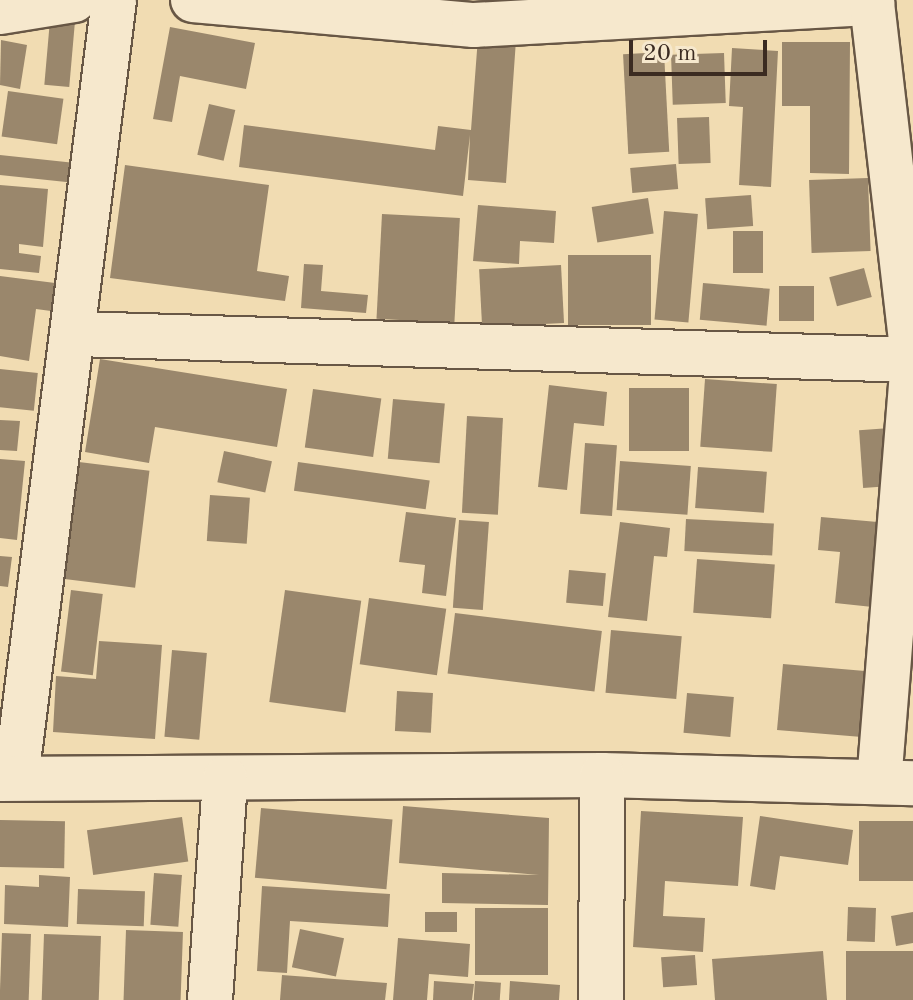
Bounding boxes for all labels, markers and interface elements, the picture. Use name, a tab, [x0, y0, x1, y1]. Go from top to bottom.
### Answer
scale bar	[633, 24, 771, 74]
text: 20 m	[643, 42, 697, 66]

